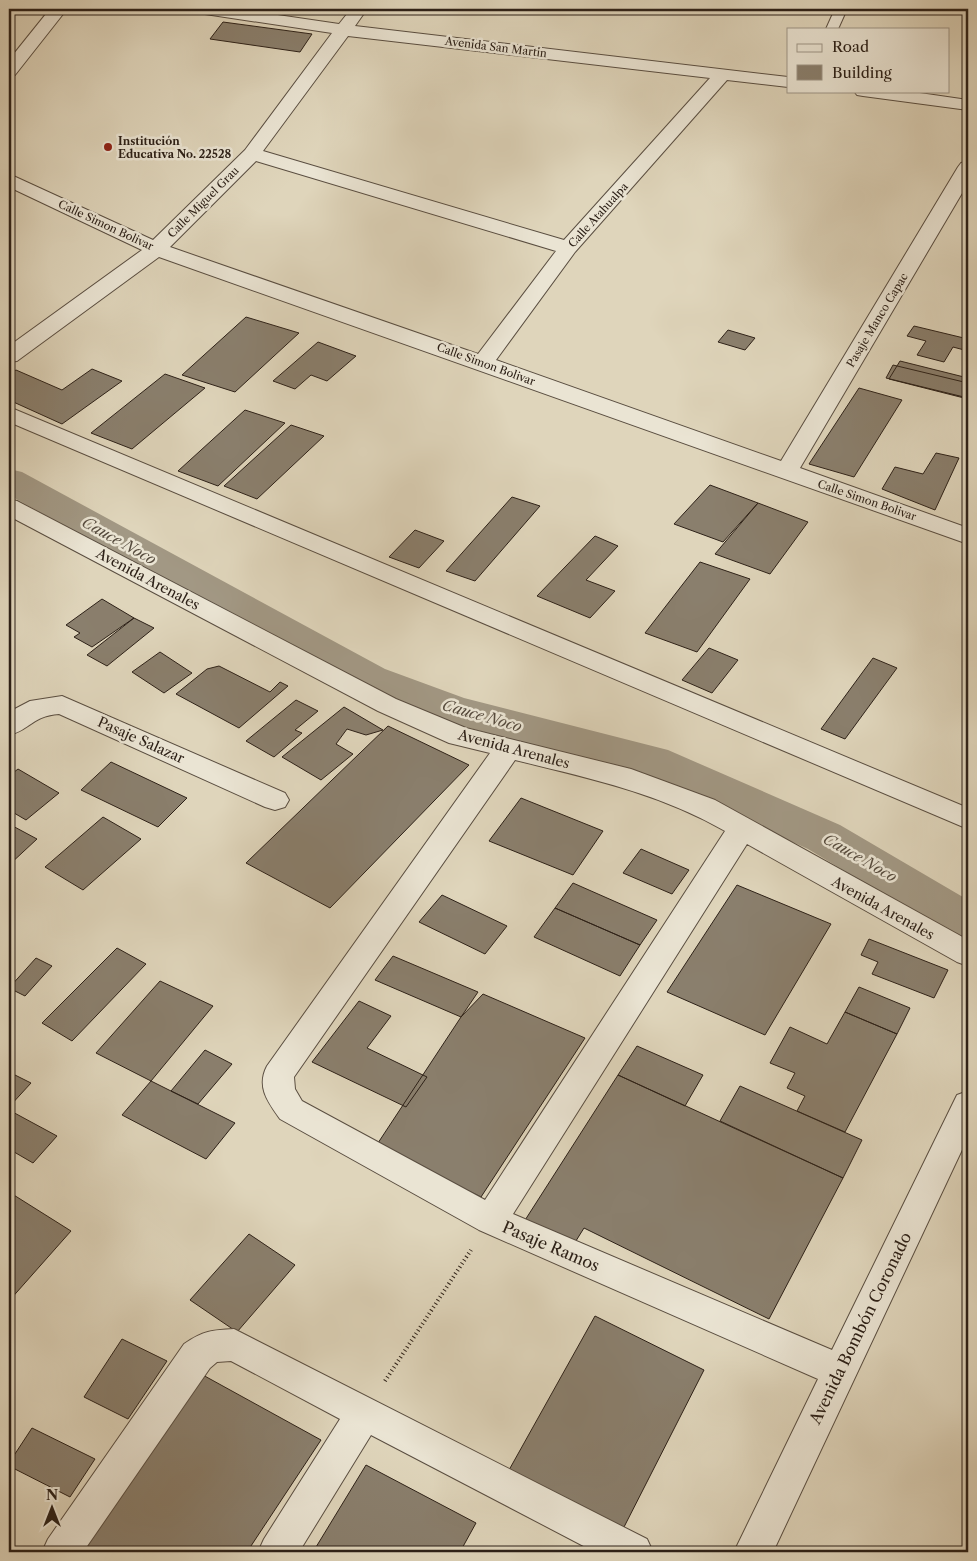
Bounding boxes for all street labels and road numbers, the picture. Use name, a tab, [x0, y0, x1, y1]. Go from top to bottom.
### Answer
street label: Avenida San Martin	[443, 34, 548, 60]
street label: Calle Miguel Grau	[164, 163, 242, 241]
street label: Calle Atahualpa	[565, 180, 631, 250]
street label: Calle Simon Bolivar	[56, 197, 156, 253]
street label: Pasaje Manco Capac	[843, 270, 911, 370]
street label: Calle Simon Bolivar	[435, 340, 537, 388]
street label: Calle Simon Bolivar	[816, 477, 919, 524]
street label: Avenida Arenales	[92, 544, 203, 614]
street label: Pasaje Salazar	[95, 713, 187, 767]
street label: Avenida Arenales	[455, 725, 572, 773]
street label: Avenida Arenales	[828, 872, 937, 944]
street label: Pasaje Ramos	[499, 1217, 603, 1275]
street label: Avenida Bombón Coronado	[804, 1228, 915, 1428]

